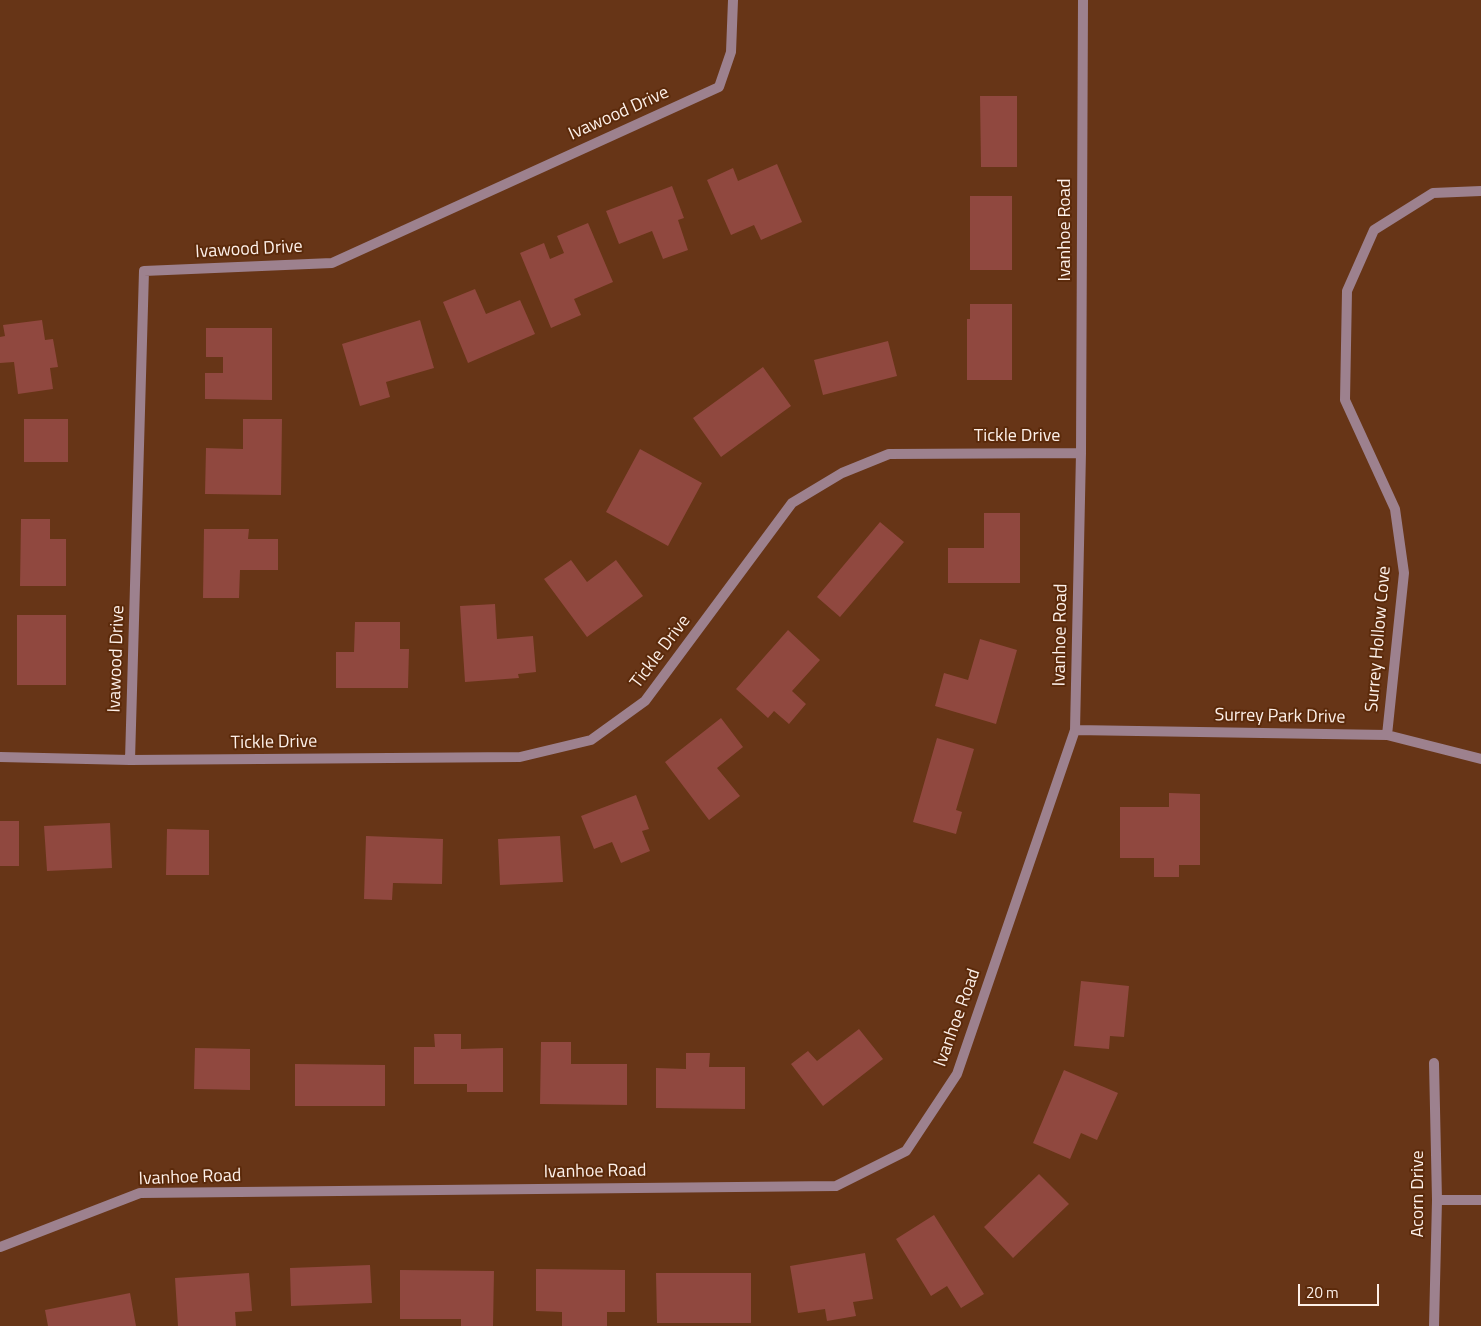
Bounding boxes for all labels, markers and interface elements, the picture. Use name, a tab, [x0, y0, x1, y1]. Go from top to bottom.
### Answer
street label: Ivawood Drive	[566, 82, 672, 146]
street label: Ivanhoe Road	[1055, 179, 1077, 281]
street label: Ivawood Drive	[195, 236, 303, 264]
street label: Tickle Drive	[974, 426, 1060, 448]
street label: Surrey Hollow Cove	[1362, 565, 1396, 713]
street label: Ivanhoe Road	[1049, 583, 1073, 687]
street label: Ivawood Drive	[104, 605, 130, 713]
street label: Tickle Drive	[626, 611, 696, 693]
street label: Surrey Park Drive	[1214, 705, 1346, 729]
street label: Tickle Drive	[231, 731, 317, 755]
street label: Ivanhoe Road	[930, 966, 986, 1070]
street label: Acorn Drive	[1408, 1150, 1430, 1238]
street label: Ivanhoe Road	[543, 1160, 647, 1184]
street label: Ivanhoe Road	[138, 1165, 242, 1191]
scale bar	[1301, 1274, 1382, 1306]
text: 20 m	[1306, 1281, 1339, 1304]

